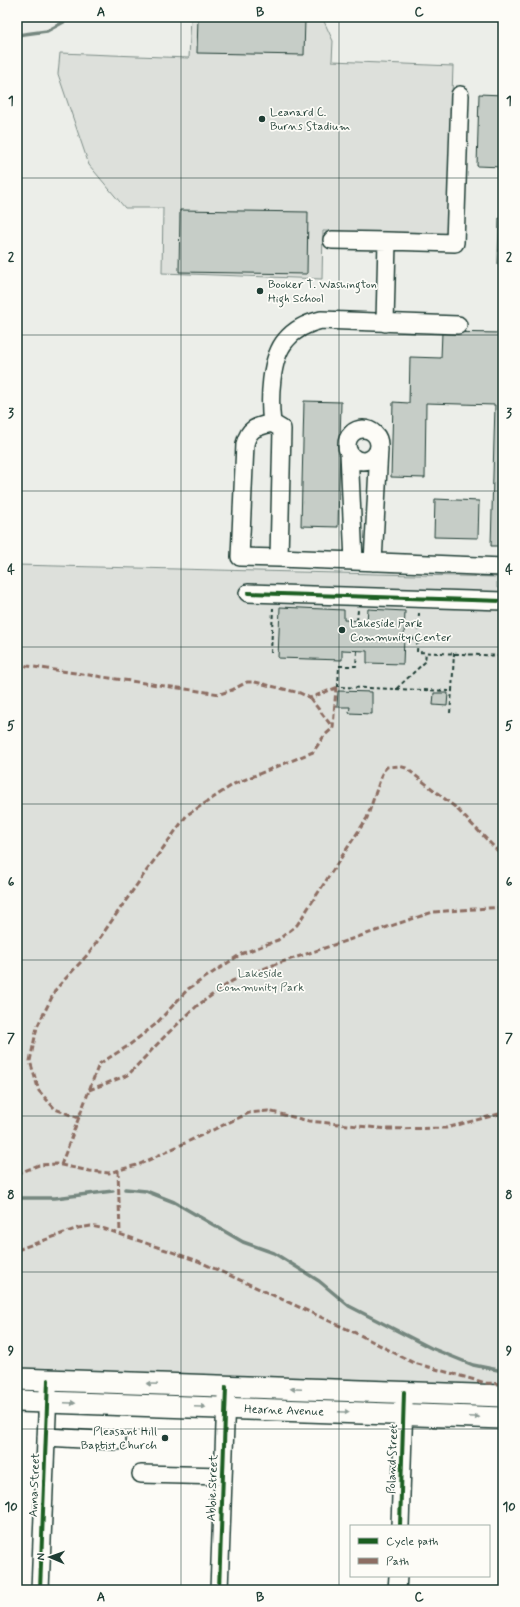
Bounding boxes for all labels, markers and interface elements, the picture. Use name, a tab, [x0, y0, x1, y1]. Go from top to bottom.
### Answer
text: A	[97, 4, 105, 21]
text: B	[256, 4, 265, 21]
text: C	[414, 4, 424, 21]
text: 1	[8, 93, 14, 110]
text: 1	[506, 93, 512, 110]
place label: Leanard C. Burns Stadium	[270, 105, 350, 135]
marker: Leanard C. Burns Stadium	[257, 114, 267, 124]
text: 2	[8, 249, 15, 266]
text: 2	[506, 249, 513, 266]
place label: Booker T. Washington High School	[268, 277, 377, 308]
marker: Booker T. Washington High School	[255, 286, 265, 296]
text: 3	[8, 405, 14, 422]
text: 3	[506, 405, 512, 422]
text: 4	[7, 562, 15, 579]
text: 4	[505, 562, 513, 579]
place label: Lakeside Park Community Center	[350, 616, 452, 646]
marker: Lakeside Park Community Center	[337, 625, 347, 635]
text: 5	[7, 718, 15, 735]
text: 5	[505, 718, 513, 735]
text: 6	[8, 874, 15, 891]
text: 6	[506, 874, 513, 891]
park label: Lakeside Community Park	[216, 966, 304, 996]
text: 7	[7, 1030, 15, 1047]
text: 7	[505, 1030, 513, 1047]
text: 8	[7, 1187, 15, 1204]
text: 8	[505, 1187, 513, 1204]
text: 9	[8, 1343, 15, 1360]
text: 9	[506, 1343, 513, 1360]
one-way arrow	[145, 1381, 158, 1387]
one-way arrow	[289, 1386, 302, 1392]
one-way arrow	[64, 1400, 77, 1406]
street label: Hearne Avenue	[244, 1402, 324, 1420]
one-way arrow	[194, 1404, 206, 1411]
one-way arrow	[338, 1409, 350, 1416]
one-way arrow	[468, 1414, 481, 1420]
street label: Poland Street	[384, 1423, 402, 1494]
place label: Pleasant Hill Baptist Church	[81, 1424, 157, 1454]
marker: Pleasant Hill Baptist Church	[160, 1433, 170, 1443]
street label: Anna Street	[26, 1452, 44, 1517]
street label: Abbie Street	[204, 1454, 222, 1522]
text: 10	[4, 1499, 18, 1516]
text: 10	[502, 1499, 516, 1516]
legend	[350, 1525, 490, 1577]
text: Cycle path	[386, 1534, 438, 1550]
north arrow	[30, 1537, 70, 1577]
text: N	[34, 1553, 48, 1561]
text: Path	[386, 1554, 409, 1570]
text: A	[97, 1589, 105, 1606]
text: B	[256, 1589, 265, 1606]
text: C	[414, 1589, 424, 1606]

